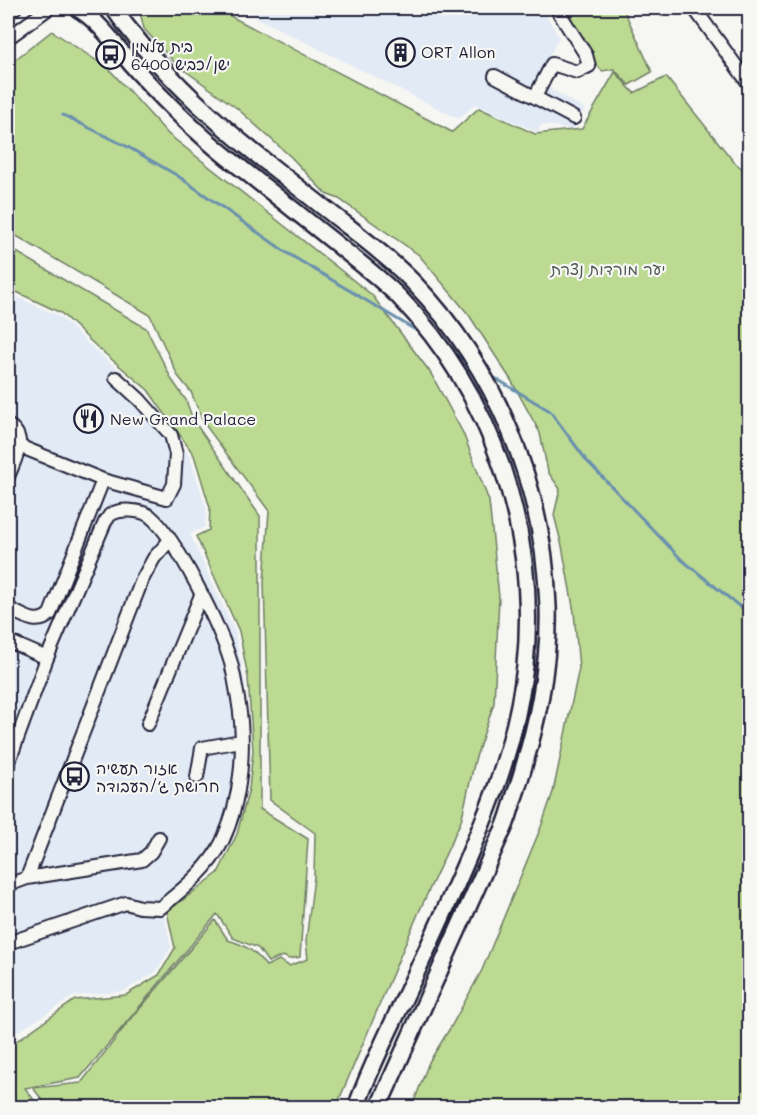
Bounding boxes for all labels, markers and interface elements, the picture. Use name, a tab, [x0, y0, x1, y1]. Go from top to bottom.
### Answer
place label: בית עלמין ישן/כביש 6400	[131, 35, 230, 74]
building icon: ORT Allon	[384, 36, 416, 68]
bus stop icon: בית עלמין ישן/כביש 6400	[94, 39, 126, 71]
place label: ORT Allon	[421, 41, 495, 62]
park label: יער מורדות נצרת	[550, 258, 665, 279]
restaurant icon: New Grand Palace	[73, 403, 105, 435]
place label: New Grand Palace	[110, 408, 256, 429]
place label: אזור תעשיה חרושת ג׳/העבודה	[96, 757, 220, 796]
bus stop icon: אזור תעשיה חרושת ג׳/העבודה	[59, 761, 91, 793]

